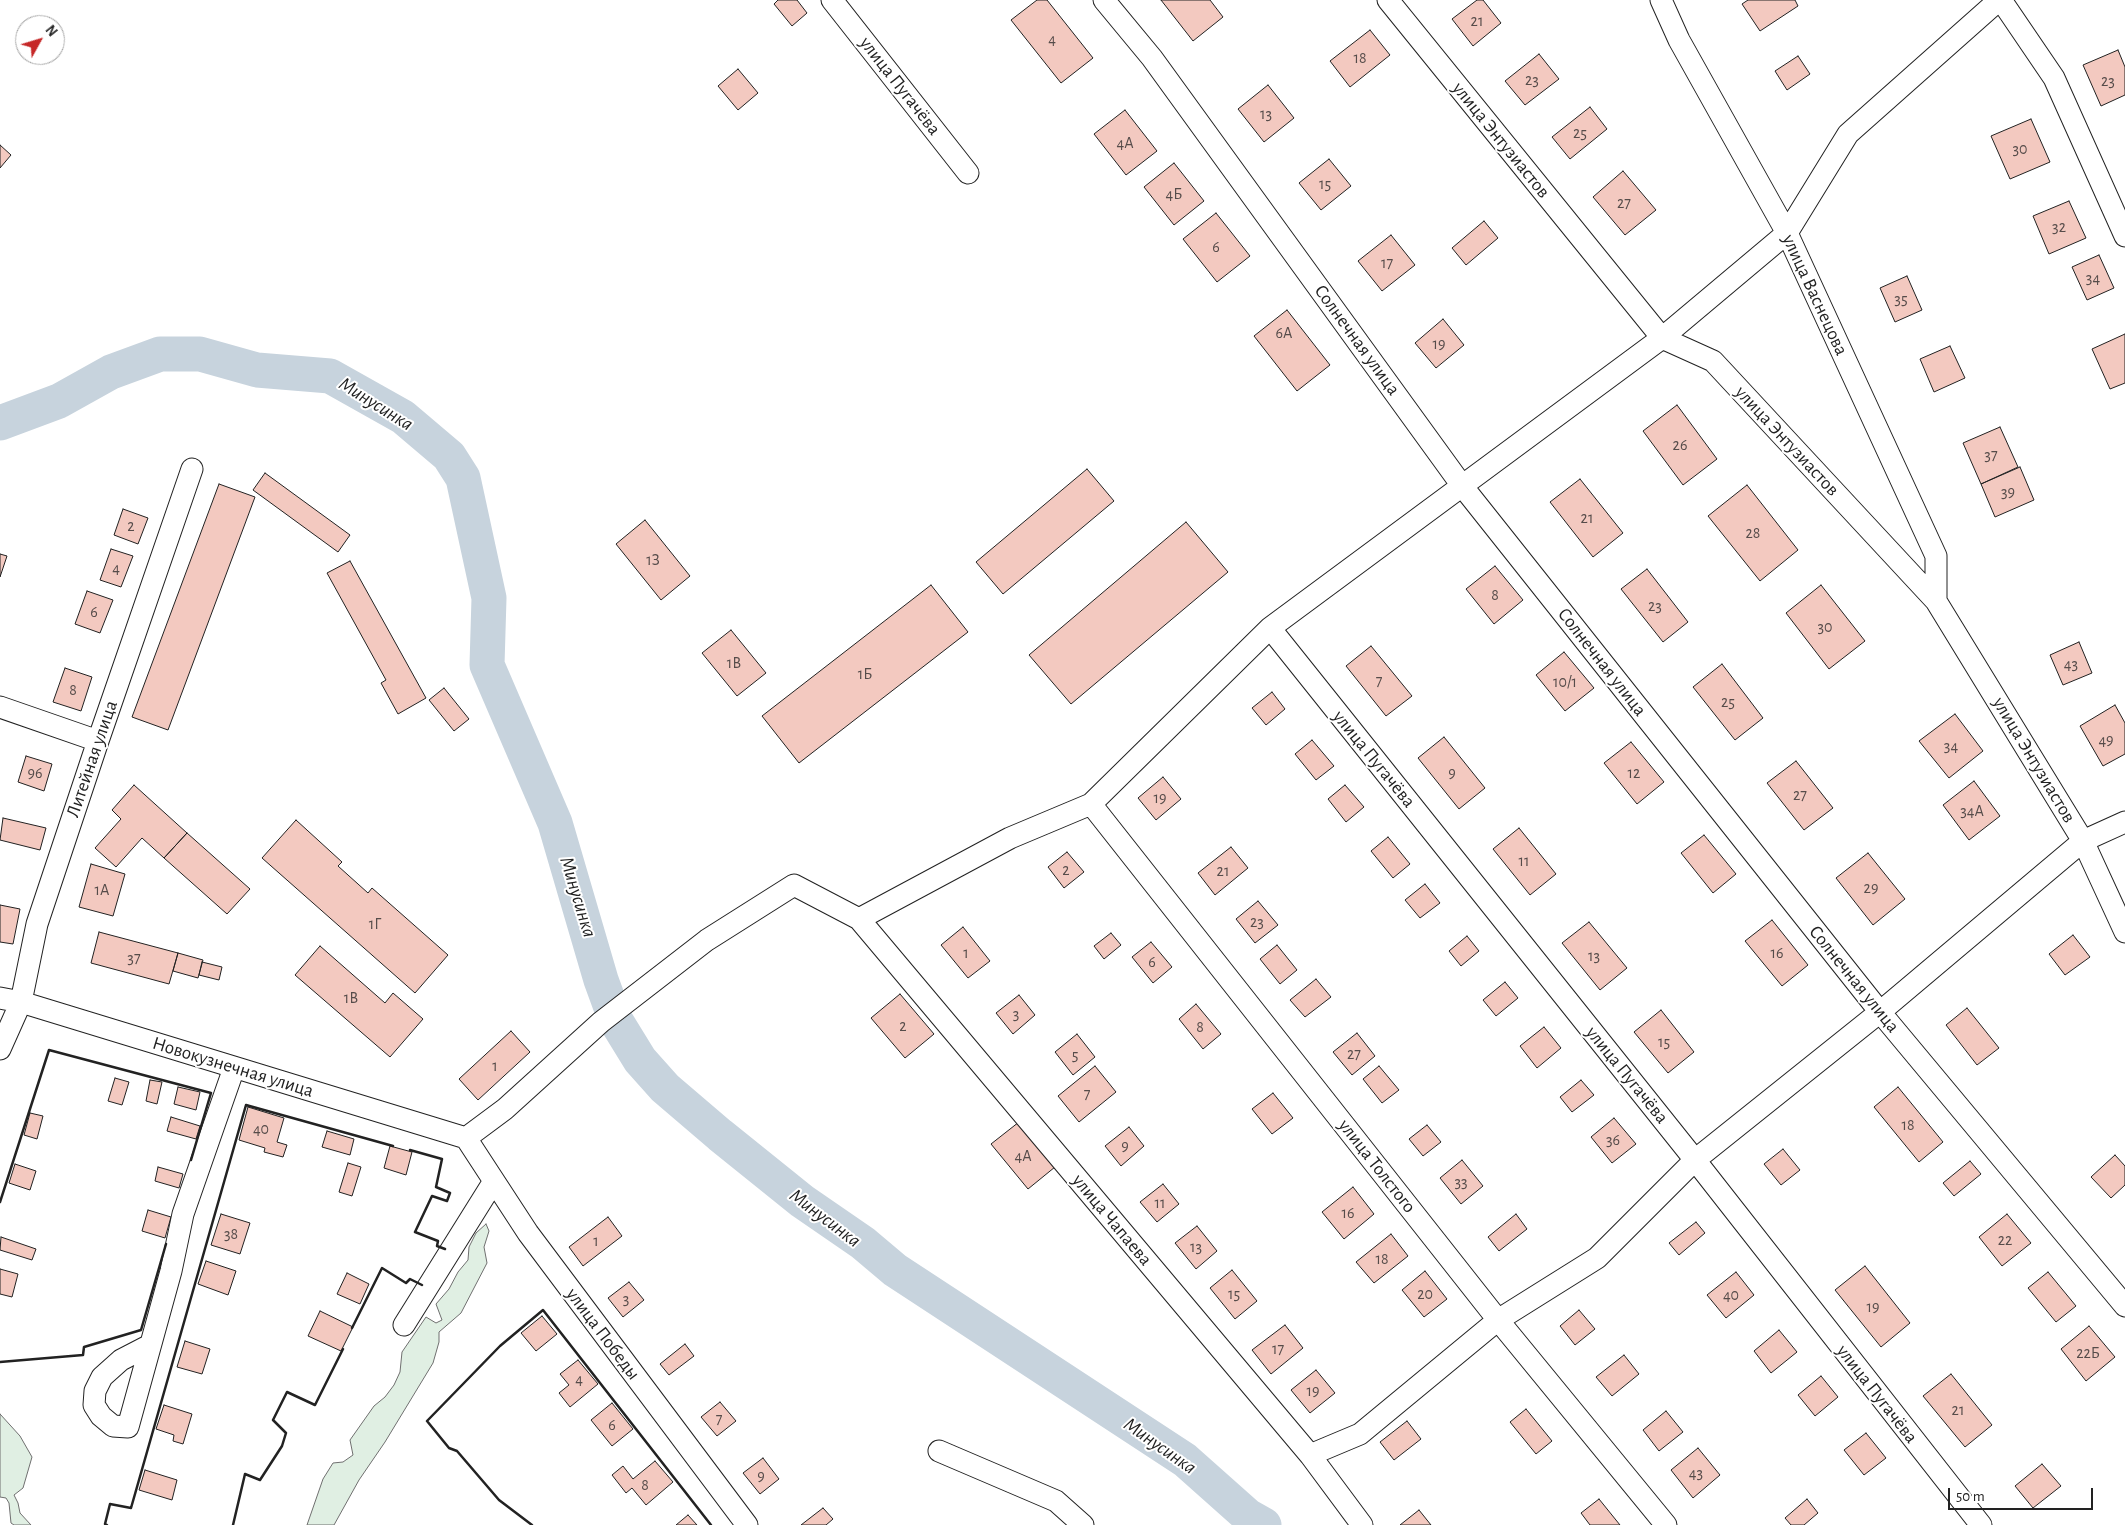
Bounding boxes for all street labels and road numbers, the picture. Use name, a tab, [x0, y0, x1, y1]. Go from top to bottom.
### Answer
street label: улица Пугачёва	[854, 32, 946, 140]
street label: улица Энтузиастов	[1447, 77, 1555, 203]
street label: улица Васнецова	[1777, 231, 1853, 359]
street label: Солнечная улица	[1309, 280, 1405, 400]
street label: улица Энтузиастов	[1730, 381, 1844, 501]
street label: Солнечная улица	[1553, 603, 1651, 721]
street label: улица Энтузиастов	[1988, 693, 2080, 827]
street label: Литейная улица	[61, 698, 123, 820]
street label: улица Пугачёва	[1328, 706, 1420, 812]
street label: Солнечная улица	[1804, 921, 1904, 1037]
street label: улица Пугачёва	[1581, 1022, 1673, 1128]
street label: Новокузнечная улица	[150, 1032, 316, 1102]
street label: улица Толстого	[1333, 1115, 1421, 1217]
street label: улица Чапаева	[1067, 1170, 1157, 1270]
street label: улица Победы	[561, 1284, 645, 1384]
street label: улица Пугачёва	[1831, 1340, 1923, 1448]

